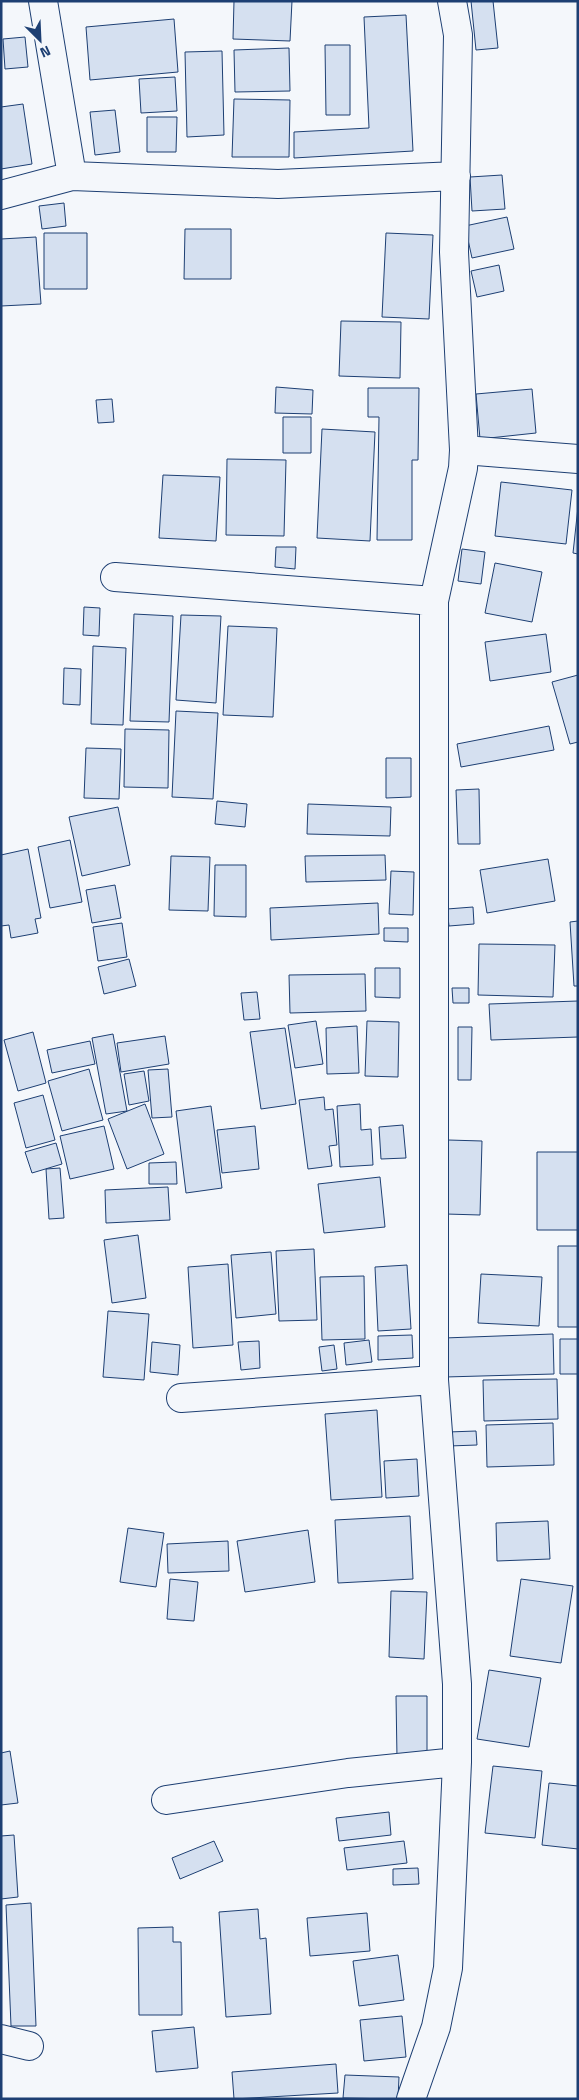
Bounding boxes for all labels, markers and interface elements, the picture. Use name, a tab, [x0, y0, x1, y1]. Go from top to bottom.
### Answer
north arrow	[15, 15, 65, 65]
text: N	[37, 41, 54, 64]

